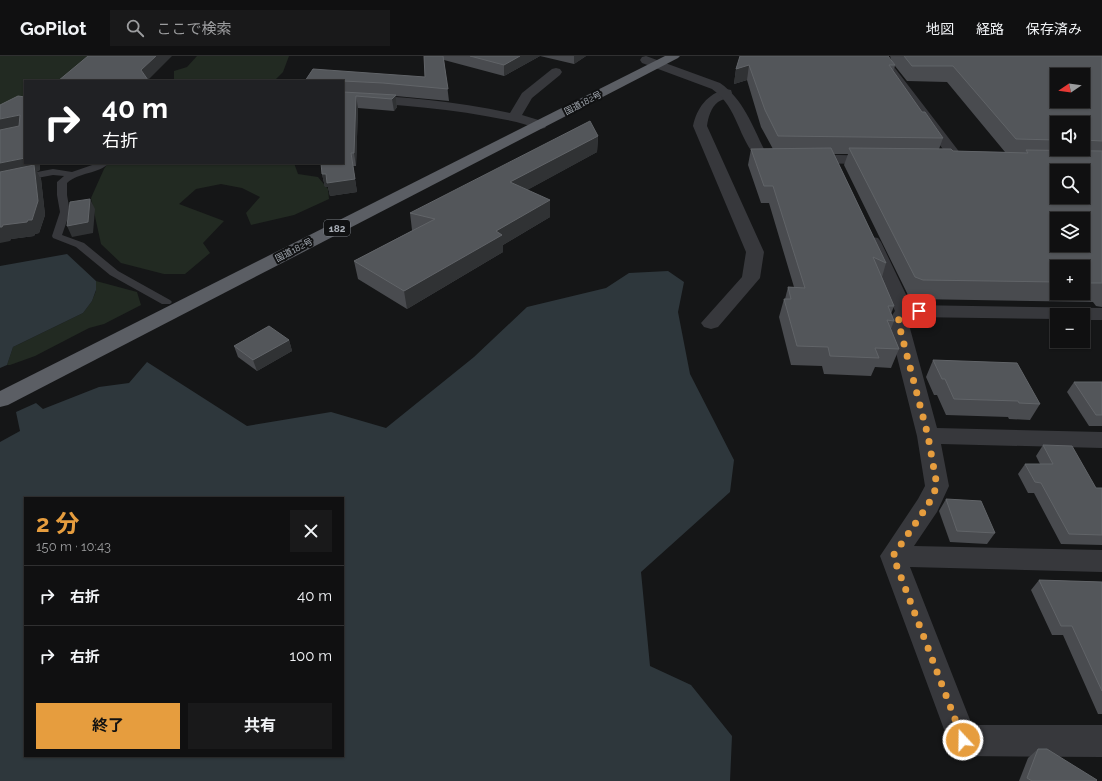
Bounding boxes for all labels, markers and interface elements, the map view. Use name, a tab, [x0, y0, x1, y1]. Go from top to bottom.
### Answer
search box	[110, 10, 390, 46]
text: GoPilot	[20, 17, 86, 39]
icon: search	[124, 17, 146, 39]
text: ここで検索	[156, 20, 232, 38]
text: 地図	[926, 21, 954, 37]
text: 経路	[976, 21, 1004, 37]
text: 保存済み	[1026, 21, 1082, 37]
north arrow	[1050, 68, 1090, 108]
map controls	[1050, 68, 1090, 348]
street label: 国道182号	[563, 89, 603, 117]
text: 40 m	[102, 92, 168, 125]
icon: right	[36, 96, 88, 148]
button: sound	[1050, 116, 1090, 156]
text: 右折	[102, 130, 138, 151]
button: search	[1050, 164, 1090, 204]
button: layers	[1050, 212, 1090, 252]
road number: 182	[324, 220, 350, 236]
street label: 国道182号	[274, 236, 314, 264]
button: +	[1050, 260, 1090, 300]
pin	[902, 294, 936, 328]
icon: arrive	[908, 300, 930, 322]
button: −	[1050, 308, 1090, 348]
text: 2 分	[36, 509, 79, 538]
button: close	[290, 510, 332, 552]
text: 150 m · 10:43	[36, 539, 111, 554]
icon: right	[36, 585, 58, 607]
text: 40 m	[297, 587, 332, 605]
text: 右折	[70, 588, 100, 606]
icon: right	[36, 645, 58, 667]
text: 100 m	[290, 647, 332, 665]
text: 右折	[70, 648, 100, 666]
button: 終了	[36, 703, 180, 749]
button: 共有	[188, 703, 332, 749]
position arrow	[942, 719, 984, 761]

